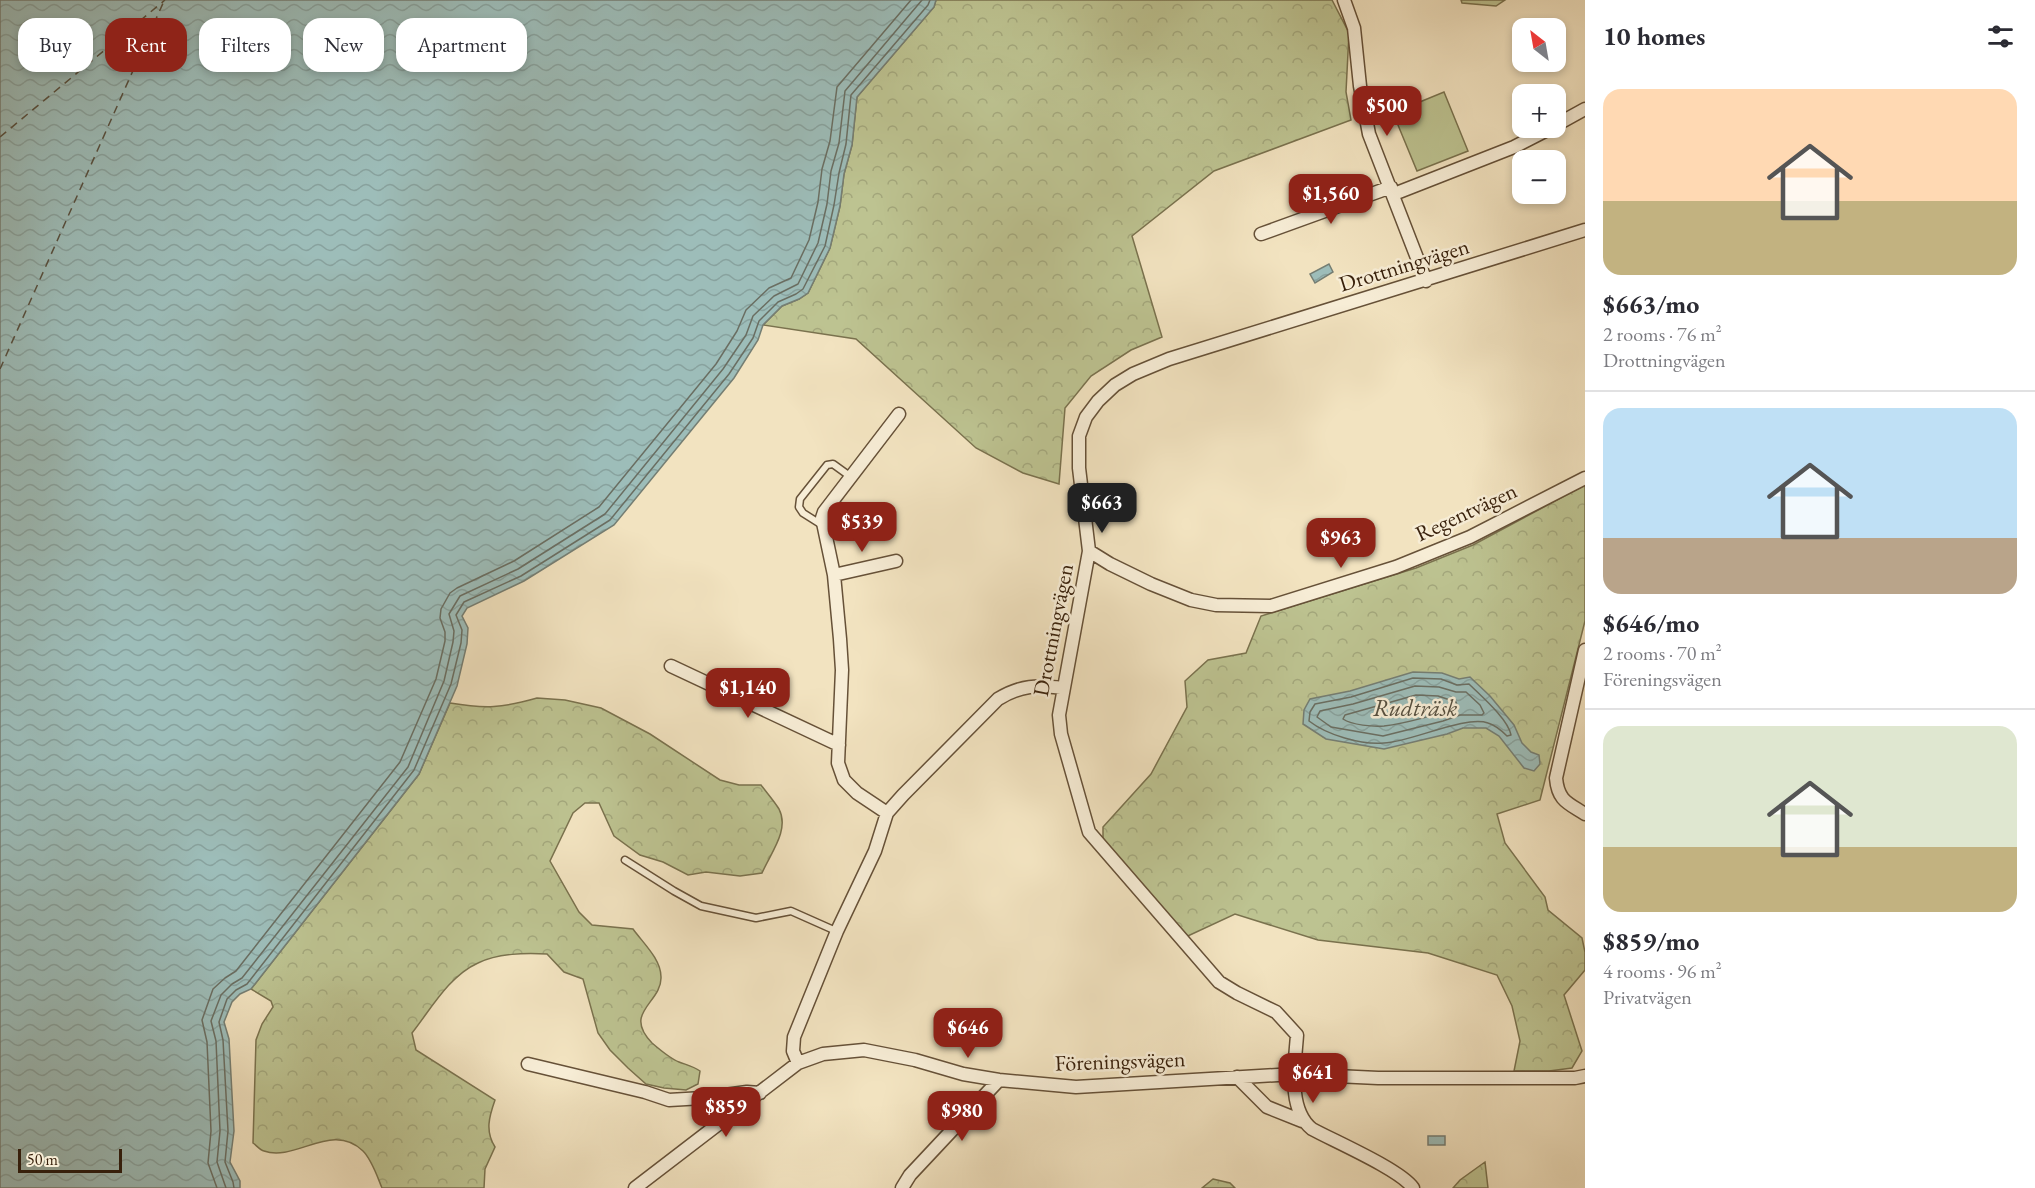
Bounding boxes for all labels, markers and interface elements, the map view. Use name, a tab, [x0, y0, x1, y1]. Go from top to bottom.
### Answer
chip: Buy	[18, 18, 93, 72]
chip: Rent	[105, 18, 187, 72]
chip: Filters	[199, 18, 291, 72]
chip: New	[303, 18, 384, 72]
chip: Apartment	[396, 18, 527, 72]
north arrow	[1512, 18, 1566, 72]
map controls	[1512, 18, 1566, 204]
text: 10 homes	[1603, 19, 1705, 53]
icon: filters	[1984, 20, 2017, 53]
button: +	[1512, 84, 1566, 138]
pin: $500	[1351, 86, 1423, 137]
text: $500	[1367, 92, 1407, 118]
icon: home	[1756, 128, 1864, 236]
button: −	[1512, 150, 1566, 204]
pin: $1,560	[1282, 174, 1380, 225]
text: $1,560	[1303, 180, 1359, 206]
street label: Drottningvägen	[1335, 231, 1473, 299]
text: $663/mo	[1603, 287, 1699, 321]
text: 2 rooms · 76 m²	[1603, 321, 1722, 347]
text: Drottningvägen	[1603, 347, 1725, 373]
icon: home	[1756, 447, 1864, 555]
street label: Regentvägen	[1411, 476, 1522, 548]
pin: $663	[1066, 483, 1138, 534]
text: $663	[1082, 489, 1122, 515]
pin: $539	[826, 502, 898, 553]
text: $539	[842, 508, 882, 534]
pin: $963	[1305, 518, 1377, 569]
text: $963	[1321, 524, 1361, 550]
street label: Drottningvägen	[1026, 561, 1080, 699]
text: $646/mo	[1603, 606, 1699, 640]
text: 2 rooms · 70 m²	[1603, 640, 1722, 666]
text: Föreningsvägen	[1603, 666, 1722, 692]
pin: $1,140	[699, 668, 797, 719]
text: $1,140	[720, 674, 776, 700]
water label: Rudträsk	[1373, 692, 1457, 723]
icon: home	[1756, 765, 1864, 873]
text: $859/mo	[1603, 924, 1699, 958]
text: 4 rooms · 96 m²	[1603, 958, 1722, 984]
text: Privatvägen	[1603, 984, 1692, 1010]
pin: $646	[932, 1008, 1004, 1059]
text: $646	[948, 1014, 988, 1040]
street label: Föreningsvägen	[1054, 1044, 1186, 1078]
pin: $641	[1277, 1053, 1349, 1104]
text: $641	[1293, 1059, 1333, 1085]
pin: $859	[690, 1087, 762, 1138]
pin: $980	[926, 1091, 998, 1142]
text: $859	[706, 1093, 746, 1119]
text: $980	[942, 1097, 982, 1123]
scale bar	[18, 1146, 122, 1174]
text: 50 m	[27, 1149, 58, 1170]

